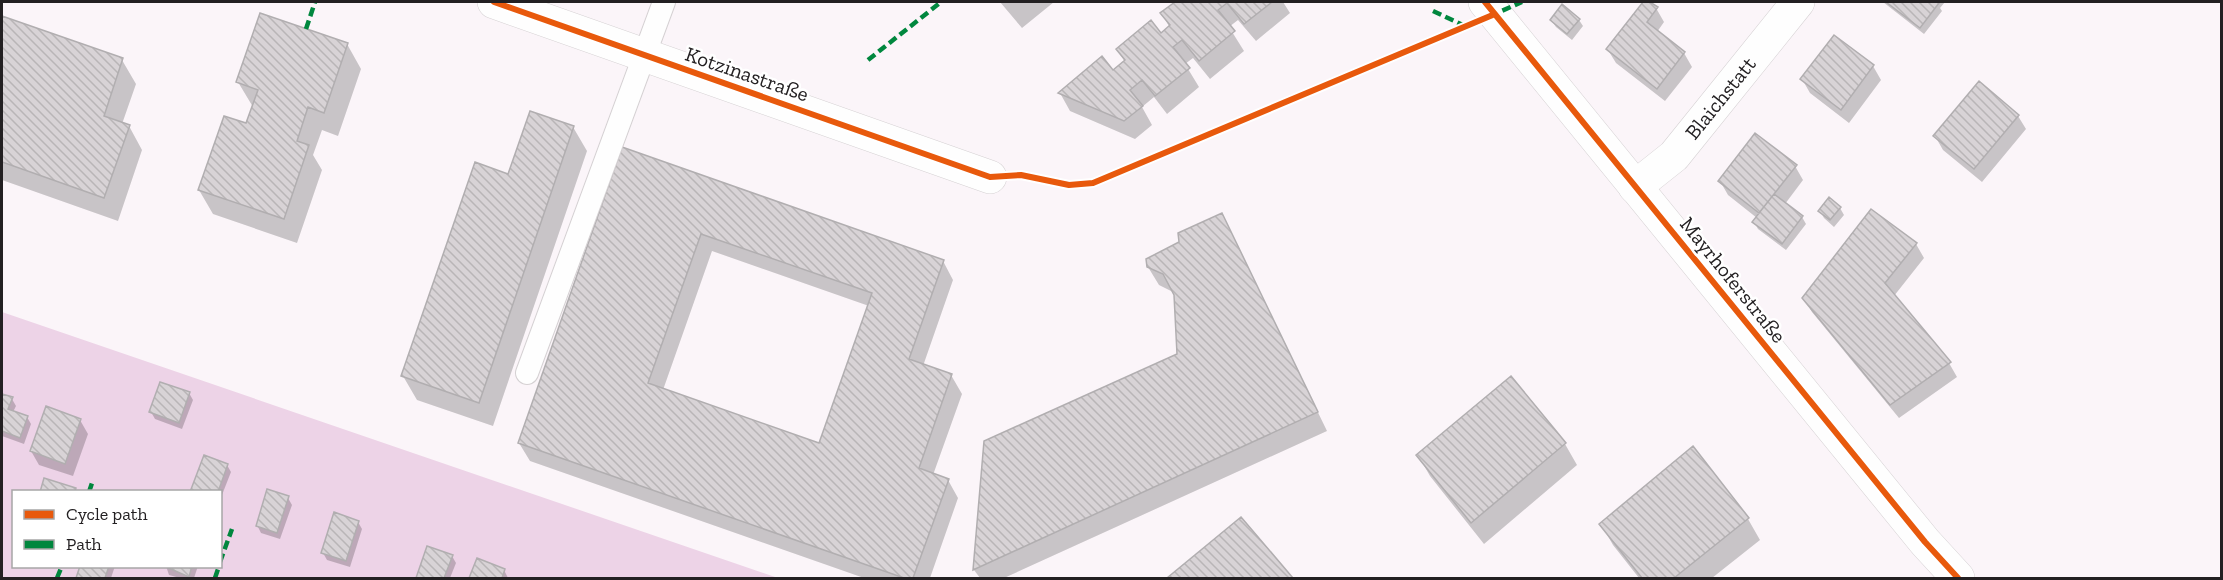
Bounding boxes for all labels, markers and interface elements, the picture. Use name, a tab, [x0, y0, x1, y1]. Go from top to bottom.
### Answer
street label: Kotzinastraße	[682, 41, 812, 106]
street label: Blaichstatt	[1680, 52, 1761, 144]
street label: Mayrhoferstraße	[1675, 212, 1792, 348]
legend	[12, 490, 222, 568]
text: Cycle path	[66, 503, 148, 525]
text: Path	[66, 533, 102, 555]

